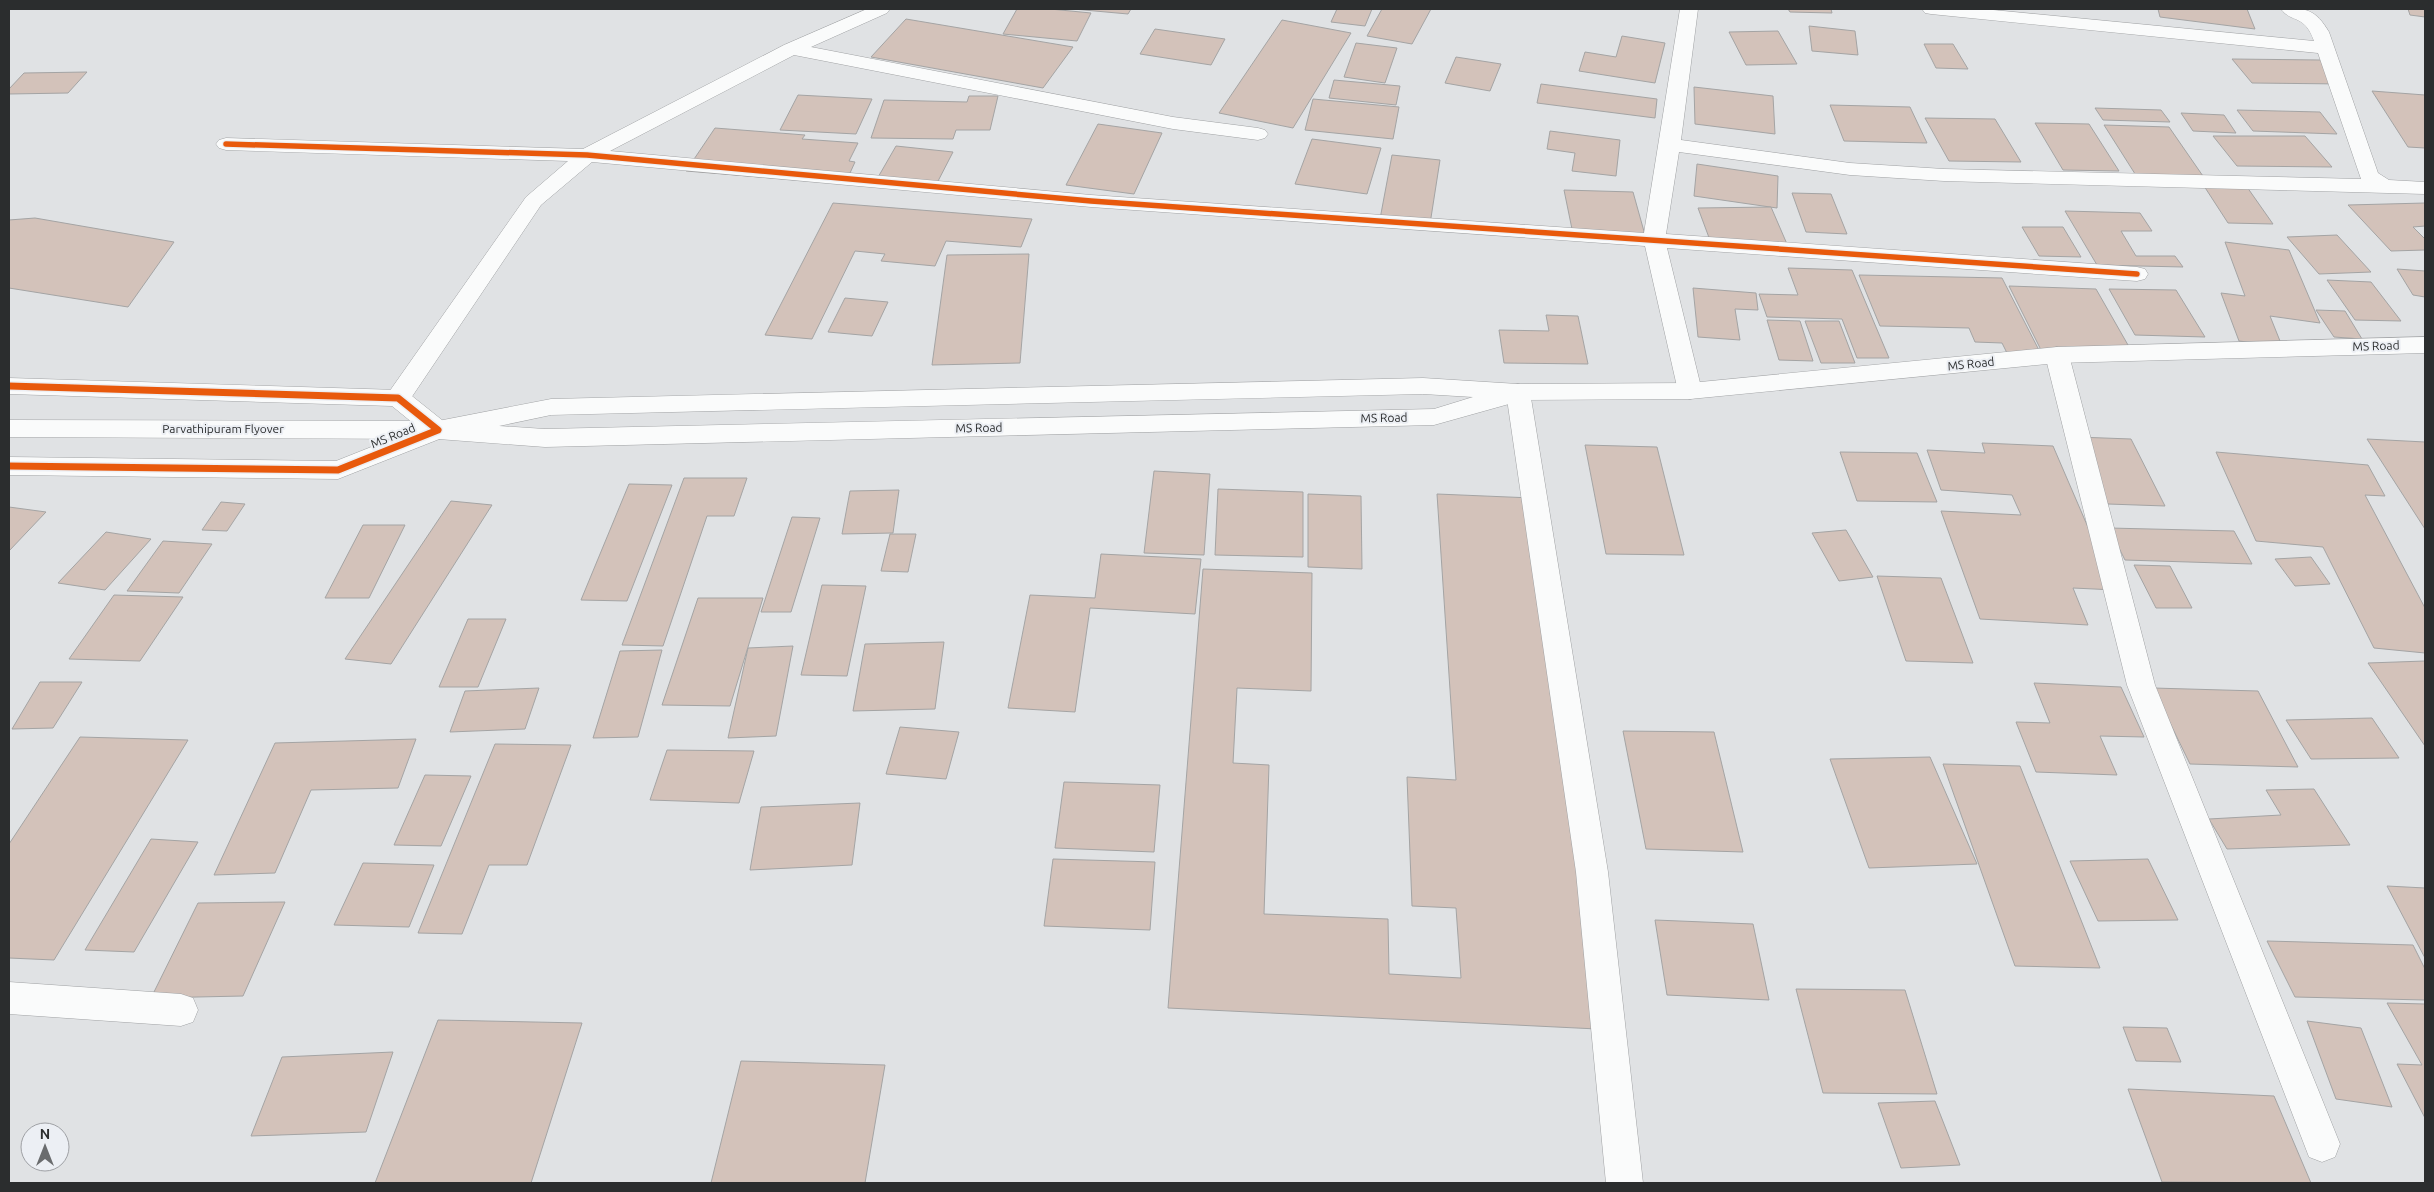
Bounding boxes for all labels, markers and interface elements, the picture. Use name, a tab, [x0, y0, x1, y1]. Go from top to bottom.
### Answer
street label: MS Road	[2352, 338, 2400, 353]
street label: MS Road	[1947, 355, 1995, 372]
street label: MS Road	[1360, 411, 1408, 424]
street label: MS Road	[369, 421, 417, 450]
street label: MS Road	[955, 421, 1003, 434]
street label: Parvathipuram Flyover	[162, 422, 284, 435]
north arrow	[20, 1122, 70, 1172]
text: N	[40, 1126, 50, 1142]

